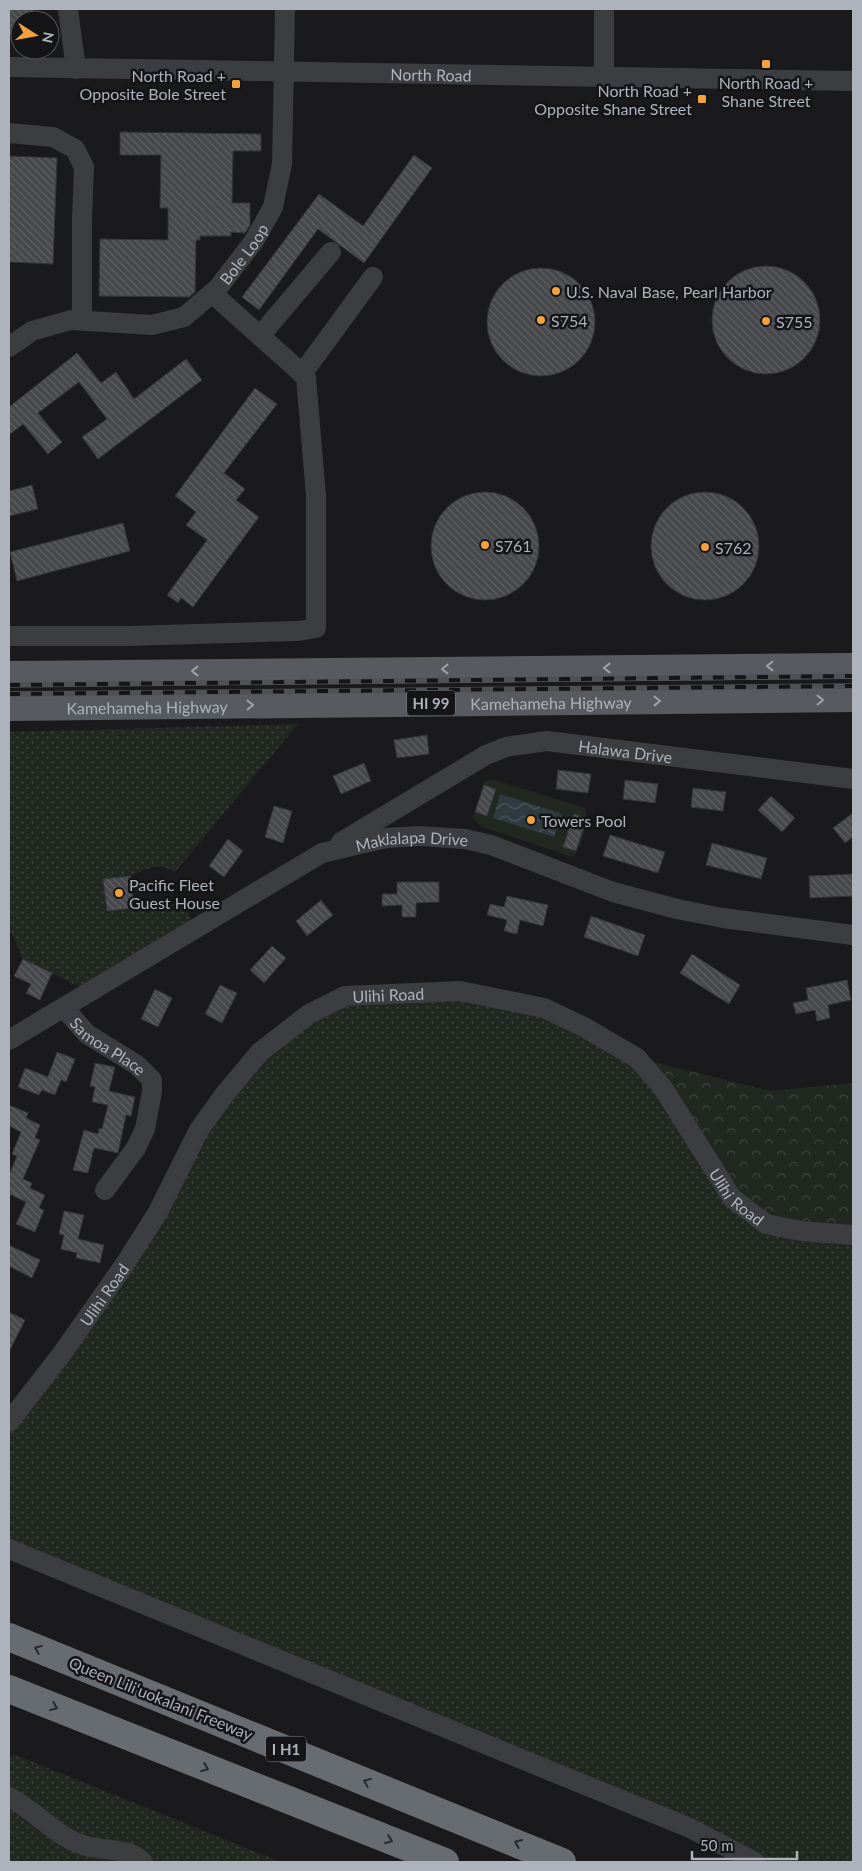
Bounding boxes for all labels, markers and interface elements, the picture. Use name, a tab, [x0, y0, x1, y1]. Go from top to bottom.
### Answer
north arrow	[10, 10, 60, 60]
text: N	[39, 31, 58, 44]
marker: North Road + Shane Street	[760, 58, 772, 70]
street label: North Road	[390, 64, 472, 84]
place label: North Road + Opposite Bole Street	[80, 66, 226, 103]
place label: North Road + Shane Street	[719, 73, 813, 110]
marker: North Road + Opposite Bole Street	[230, 78, 242, 90]
place label: North Road + Opposite Shane Street	[534, 81, 692, 118]
marker: North Road + Opposite Shane Street	[696, 93, 708, 105]
street label: Bole Loop	[215, 220, 271, 288]
place label: U.S. Naval Base, Pearl Harbor	[566, 282, 772, 301]
marker: U.S. Naval Base, Pearl Harbor	[550, 285, 562, 297]
place label: S754	[551, 311, 588, 330]
place label: S755	[776, 312, 813, 331]
marker: S754	[535, 314, 547, 326]
marker: S755	[760, 315, 772, 327]
place label: S761	[495, 536, 532, 555]
place label: S762	[715, 538, 752, 557]
marker: S761	[479, 539, 491, 551]
marker: S762	[699, 541, 711, 553]
one-way arrow	[765, 661, 773, 672]
one-way arrow	[603, 663, 610, 673]
one-way arrow	[440, 664, 448, 674]
one-way arrow	[190, 666, 198, 676]
road number: HI 99	[407, 690, 455, 716]
street label: Kamehameha Highway	[470, 692, 632, 713]
one-way arrow	[816, 695, 824, 705]
street label: Kamehameha Highway	[66, 696, 229, 717]
one-way arrow	[654, 696, 662, 706]
one-way arrow	[246, 700, 254, 710]
street label: Halawa Drive	[577, 735, 673, 766]
place label: Towers Pool	[541, 811, 626, 830]
marker: Towers Pool	[525, 814, 537, 826]
street label: Maklalapa Drive	[354, 826, 469, 854]
place label: Pacific Fleet Guest House	[129, 875, 220, 912]
marker: Pacific Fleet Guest House	[113, 887, 125, 899]
street label: Ulihi Road	[352, 983, 424, 1005]
street label: Samoa Place	[67, 1013, 150, 1078]
street label: Ulihi Road	[706, 1165, 768, 1229]
street label: Ulihi Road	[75, 1260, 132, 1329]
one-way arrow	[34, 1644, 43, 1655]
street label: Queen Liliʻuokalani Freeway	[66, 1652, 256, 1744]
one-way arrow	[49, 1701, 58, 1711]
road number: I H1	[266, 1736, 306, 1762]
one-way arrow	[200, 1761, 209, 1772]
one-way arrow	[363, 1777, 372, 1788]
scale bar	[692, 1828, 797, 1860]
one-way arrow	[384, 1834, 392, 1844]
text: 50 m	[700, 1836, 734, 1854]
one-way arrow	[514, 1839, 522, 1849]

